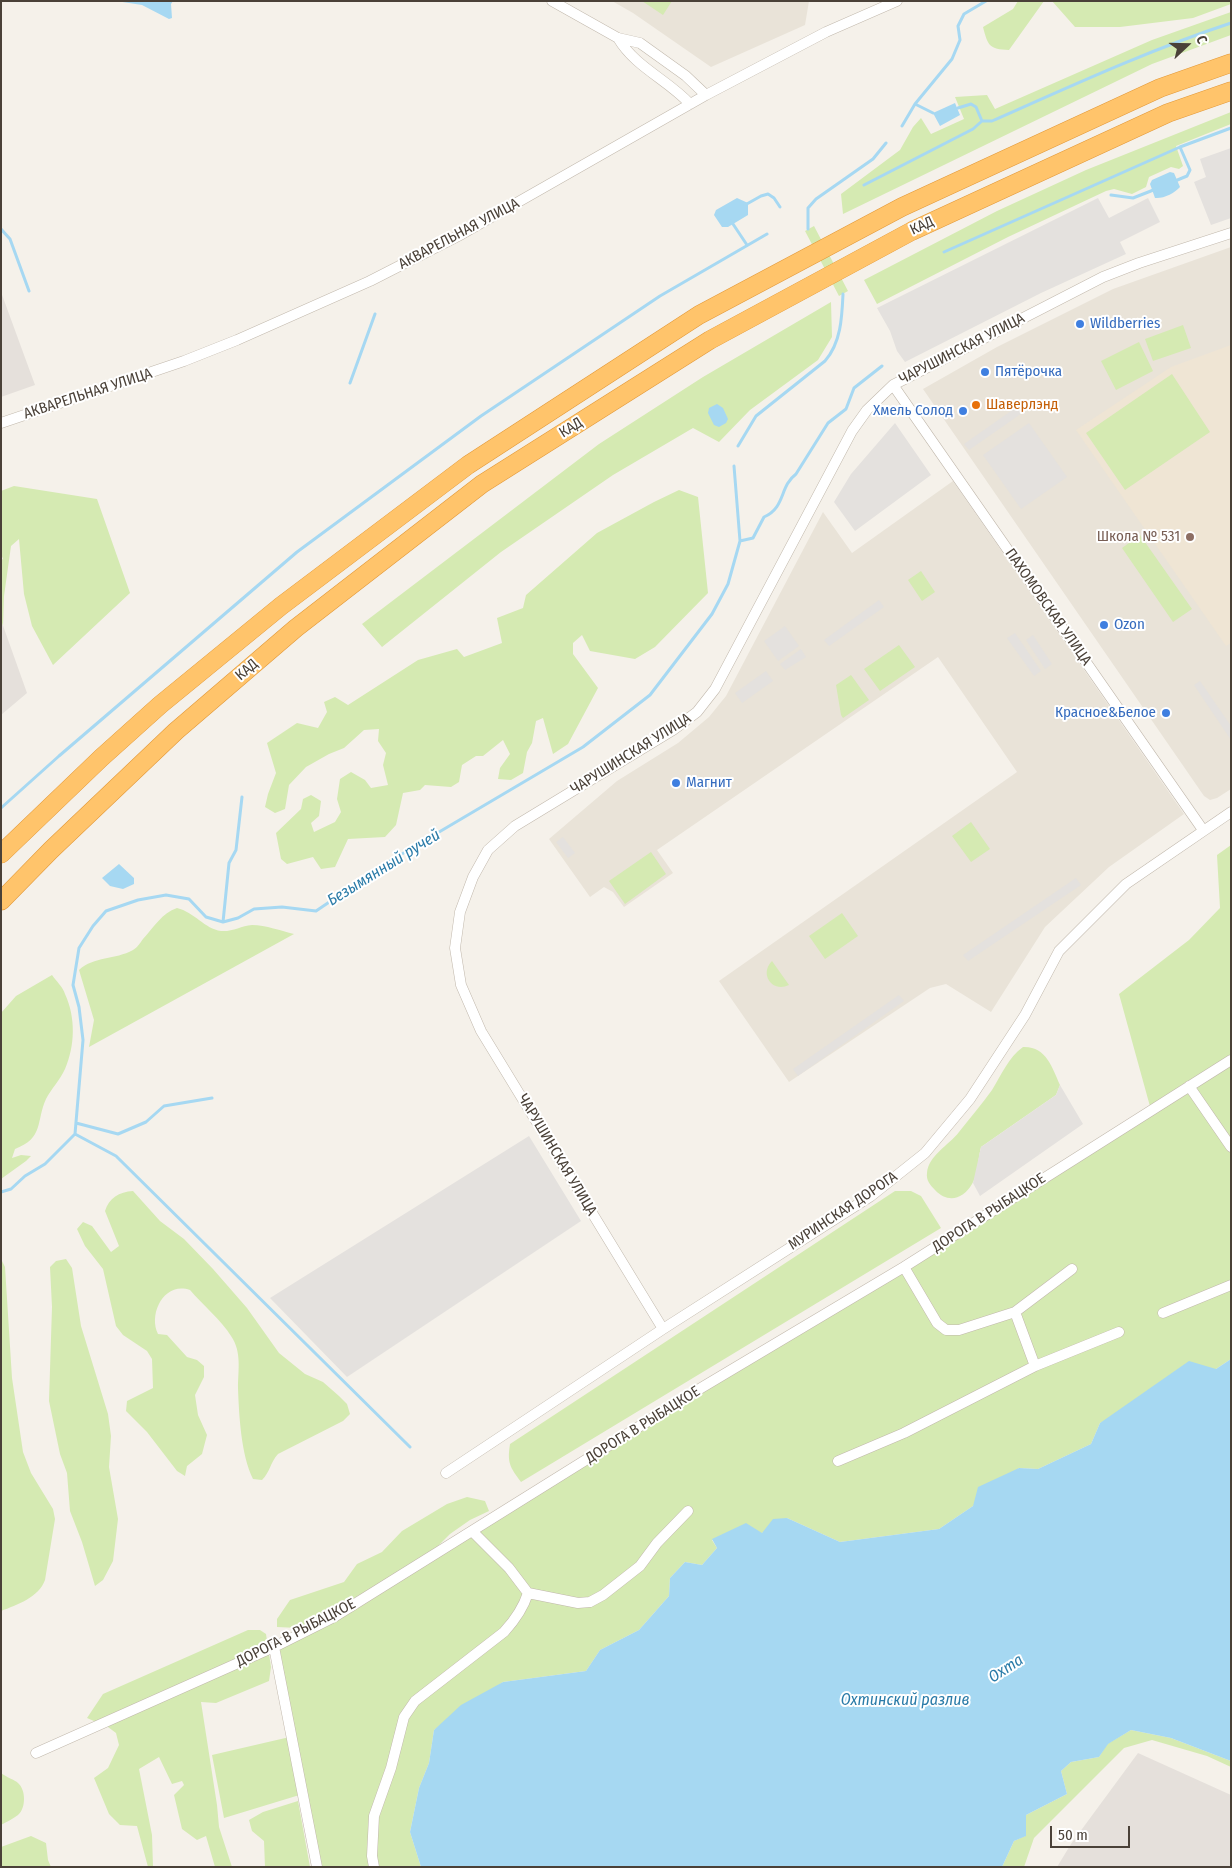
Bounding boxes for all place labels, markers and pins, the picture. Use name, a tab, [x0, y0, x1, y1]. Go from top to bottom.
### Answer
place label: Wildberries	[1090, 315, 1160, 333]
marker: Wildberries	[1074, 318, 1086, 330]
place label: Пятёрочка	[995, 363, 1062, 381]
marker: Пятёрочка	[979, 366, 991, 378]
place label: Шаверлэнд	[986, 396, 1058, 414]
marker: Шаверлэнд	[970, 399, 982, 411]
place label: Хмель Солод	[873, 402, 953, 420]
marker: Хмель Солод	[957, 405, 969, 417]
place label: Школа № 531	[1097, 528, 1180, 546]
marker: Школа № 531	[1184, 531, 1196, 543]
place label: Ozon	[1114, 616, 1145, 634]
marker: Ozon	[1098, 619, 1110, 631]
place label: Красное&Белое	[1055, 704, 1156, 722]
marker: Красное&Белое	[1160, 707, 1172, 719]
place label: Магнит	[686, 774, 732, 792]
marker: Магнит	[670, 777, 682, 789]

